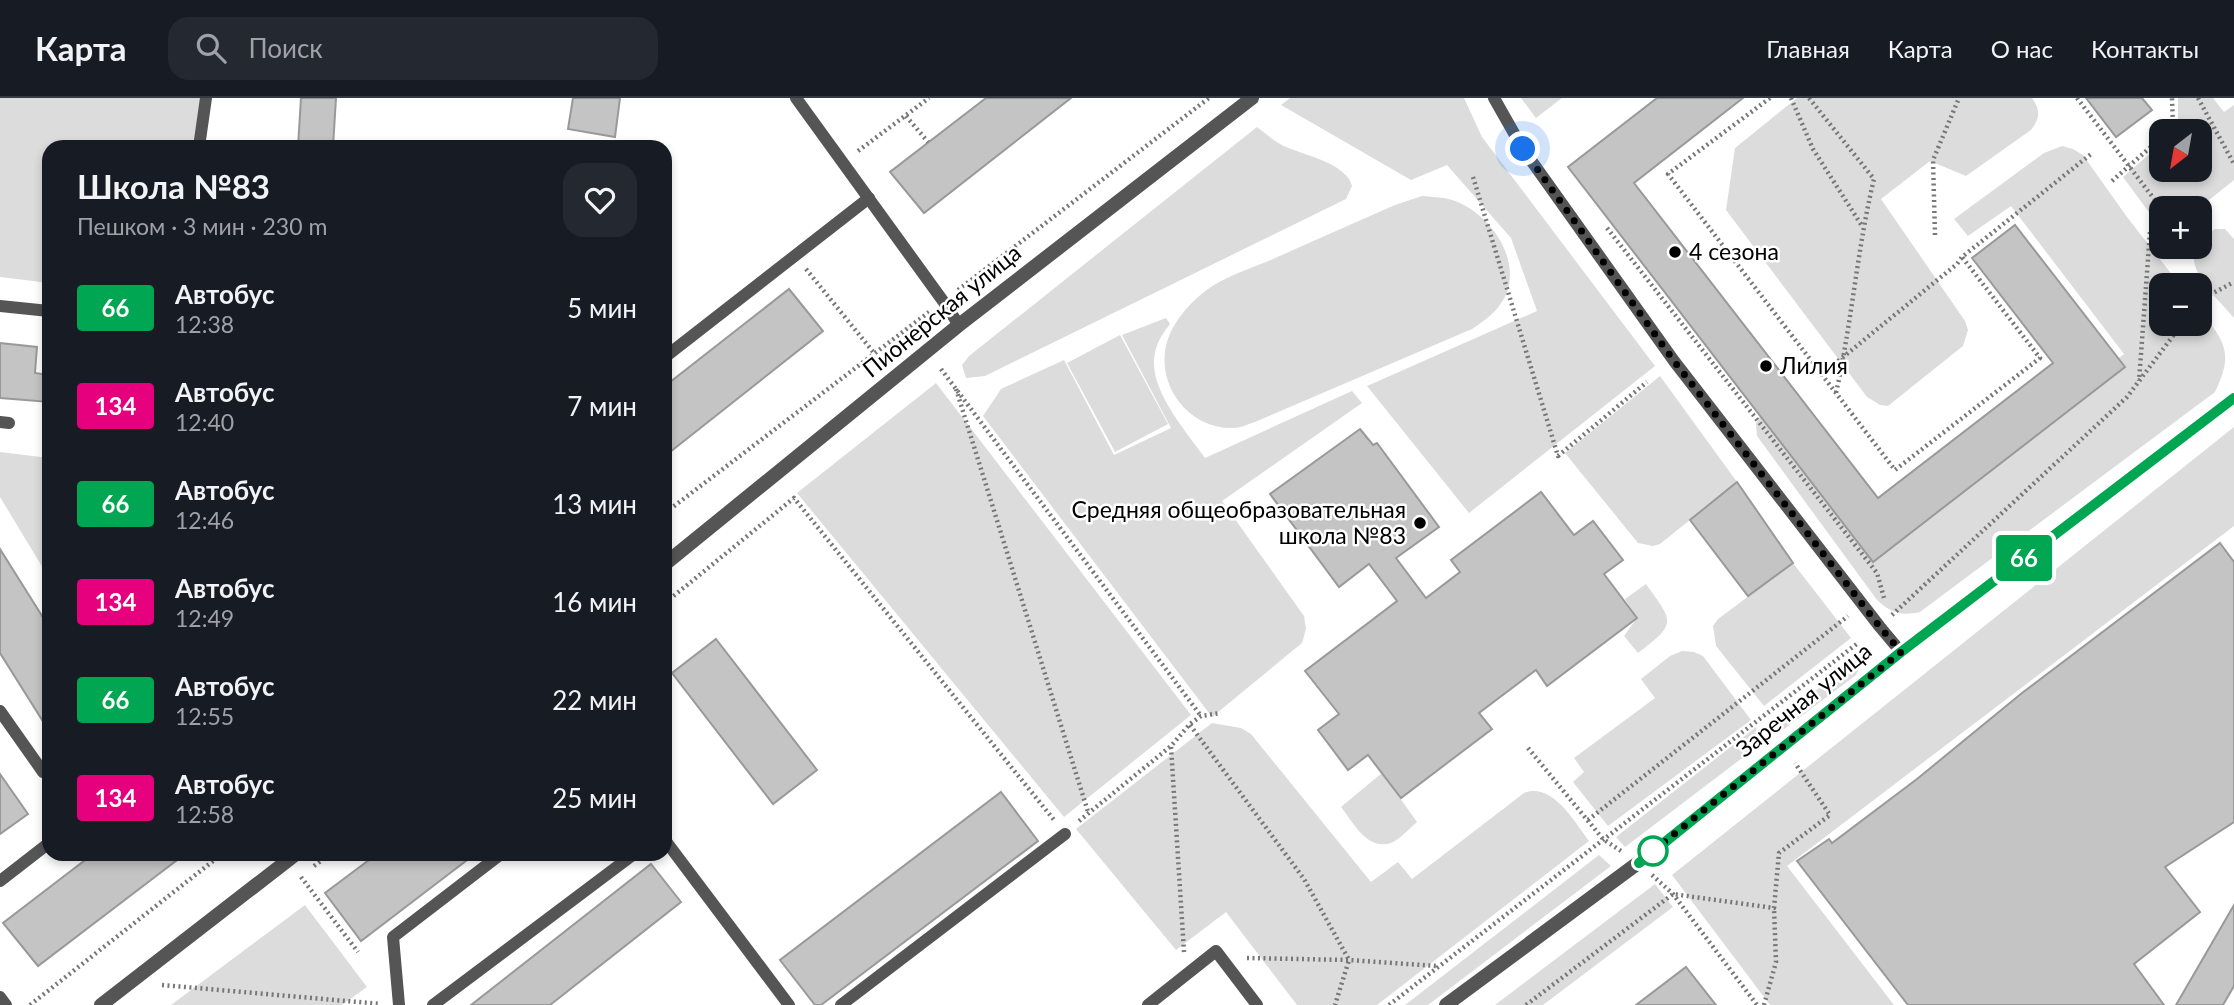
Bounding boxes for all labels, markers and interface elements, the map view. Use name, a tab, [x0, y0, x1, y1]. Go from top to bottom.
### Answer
search box	[168, 17, 658, 80]
text: Карта	[35, 28, 126, 68]
icon: search	[192, 29, 230, 67]
text: Поиск	[248, 32, 323, 64]
text: Главная	[1766, 34, 1850, 63]
text: Карта	[1888, 34, 1953, 63]
text: О нас	[1991, 34, 2053, 63]
text: Контакты	[2091, 34, 2199, 63]
north arrow	[2149, 119, 2212, 182]
map controls	[2149, 119, 2212, 336]
your location	[1505, 131, 1540, 166]
button: heart	[563, 163, 637, 237]
text: Школа №83	[77, 166, 270, 206]
button: +	[2149, 196, 2212, 259]
text: Пешком · 3 мин · 230 m	[77, 212, 327, 240]
place label: 4 сезона	[1689, 237, 1779, 265]
street label: Пионерская улица	[857, 238, 1026, 383]
marker: 4 сезона	[1667, 244, 1683, 260]
button: −	[2149, 273, 2212, 336]
text: Автобус	[175, 278, 274, 310]
text: 5 мин	[567, 292, 637, 324]
text: 66	[102, 293, 129, 322]
text: 12:38	[175, 310, 234, 338]
place label: Лилия	[1779, 351, 1848, 379]
marker: Лилия	[1758, 358, 1774, 374]
text: Автобус	[175, 376, 274, 408]
text: 7 мин	[567, 390, 637, 422]
text: 134	[95, 391, 136, 420]
text: 12:40	[175, 408, 234, 436]
text: Автобус	[175, 474, 274, 506]
text: 13 мин	[552, 488, 637, 520]
text: 66	[102, 489, 129, 518]
place label: Средняя общеобразовательная школа №83	[1071, 495, 1406, 549]
text: 12:46	[175, 506, 234, 534]
marker: Средняя общеобразовательная школа №83	[1412, 515, 1428, 531]
line badge: 66	[1993, 535, 2056, 581]
text: 66	[2010, 543, 2038, 572]
text: Автобус	[175, 572, 274, 604]
text: 16 мин	[552, 586, 637, 618]
text: 134	[95, 587, 136, 616]
text: 12:49	[175, 604, 234, 632]
street label: Заречная улица	[1730, 636, 1877, 762]
text: Автобус	[175, 670, 274, 702]
text: 22 мин	[552, 684, 637, 716]
text: 66	[102, 685, 129, 714]
text: 12:55	[175, 702, 234, 730]
text: Автобус	[175, 768, 274, 800]
text: 25 мин	[552, 782, 637, 814]
text: 134	[95, 783, 136, 812]
text: 12:58	[175, 800, 234, 828]
unlabelled marker	[1638, 836, 1668, 866]

